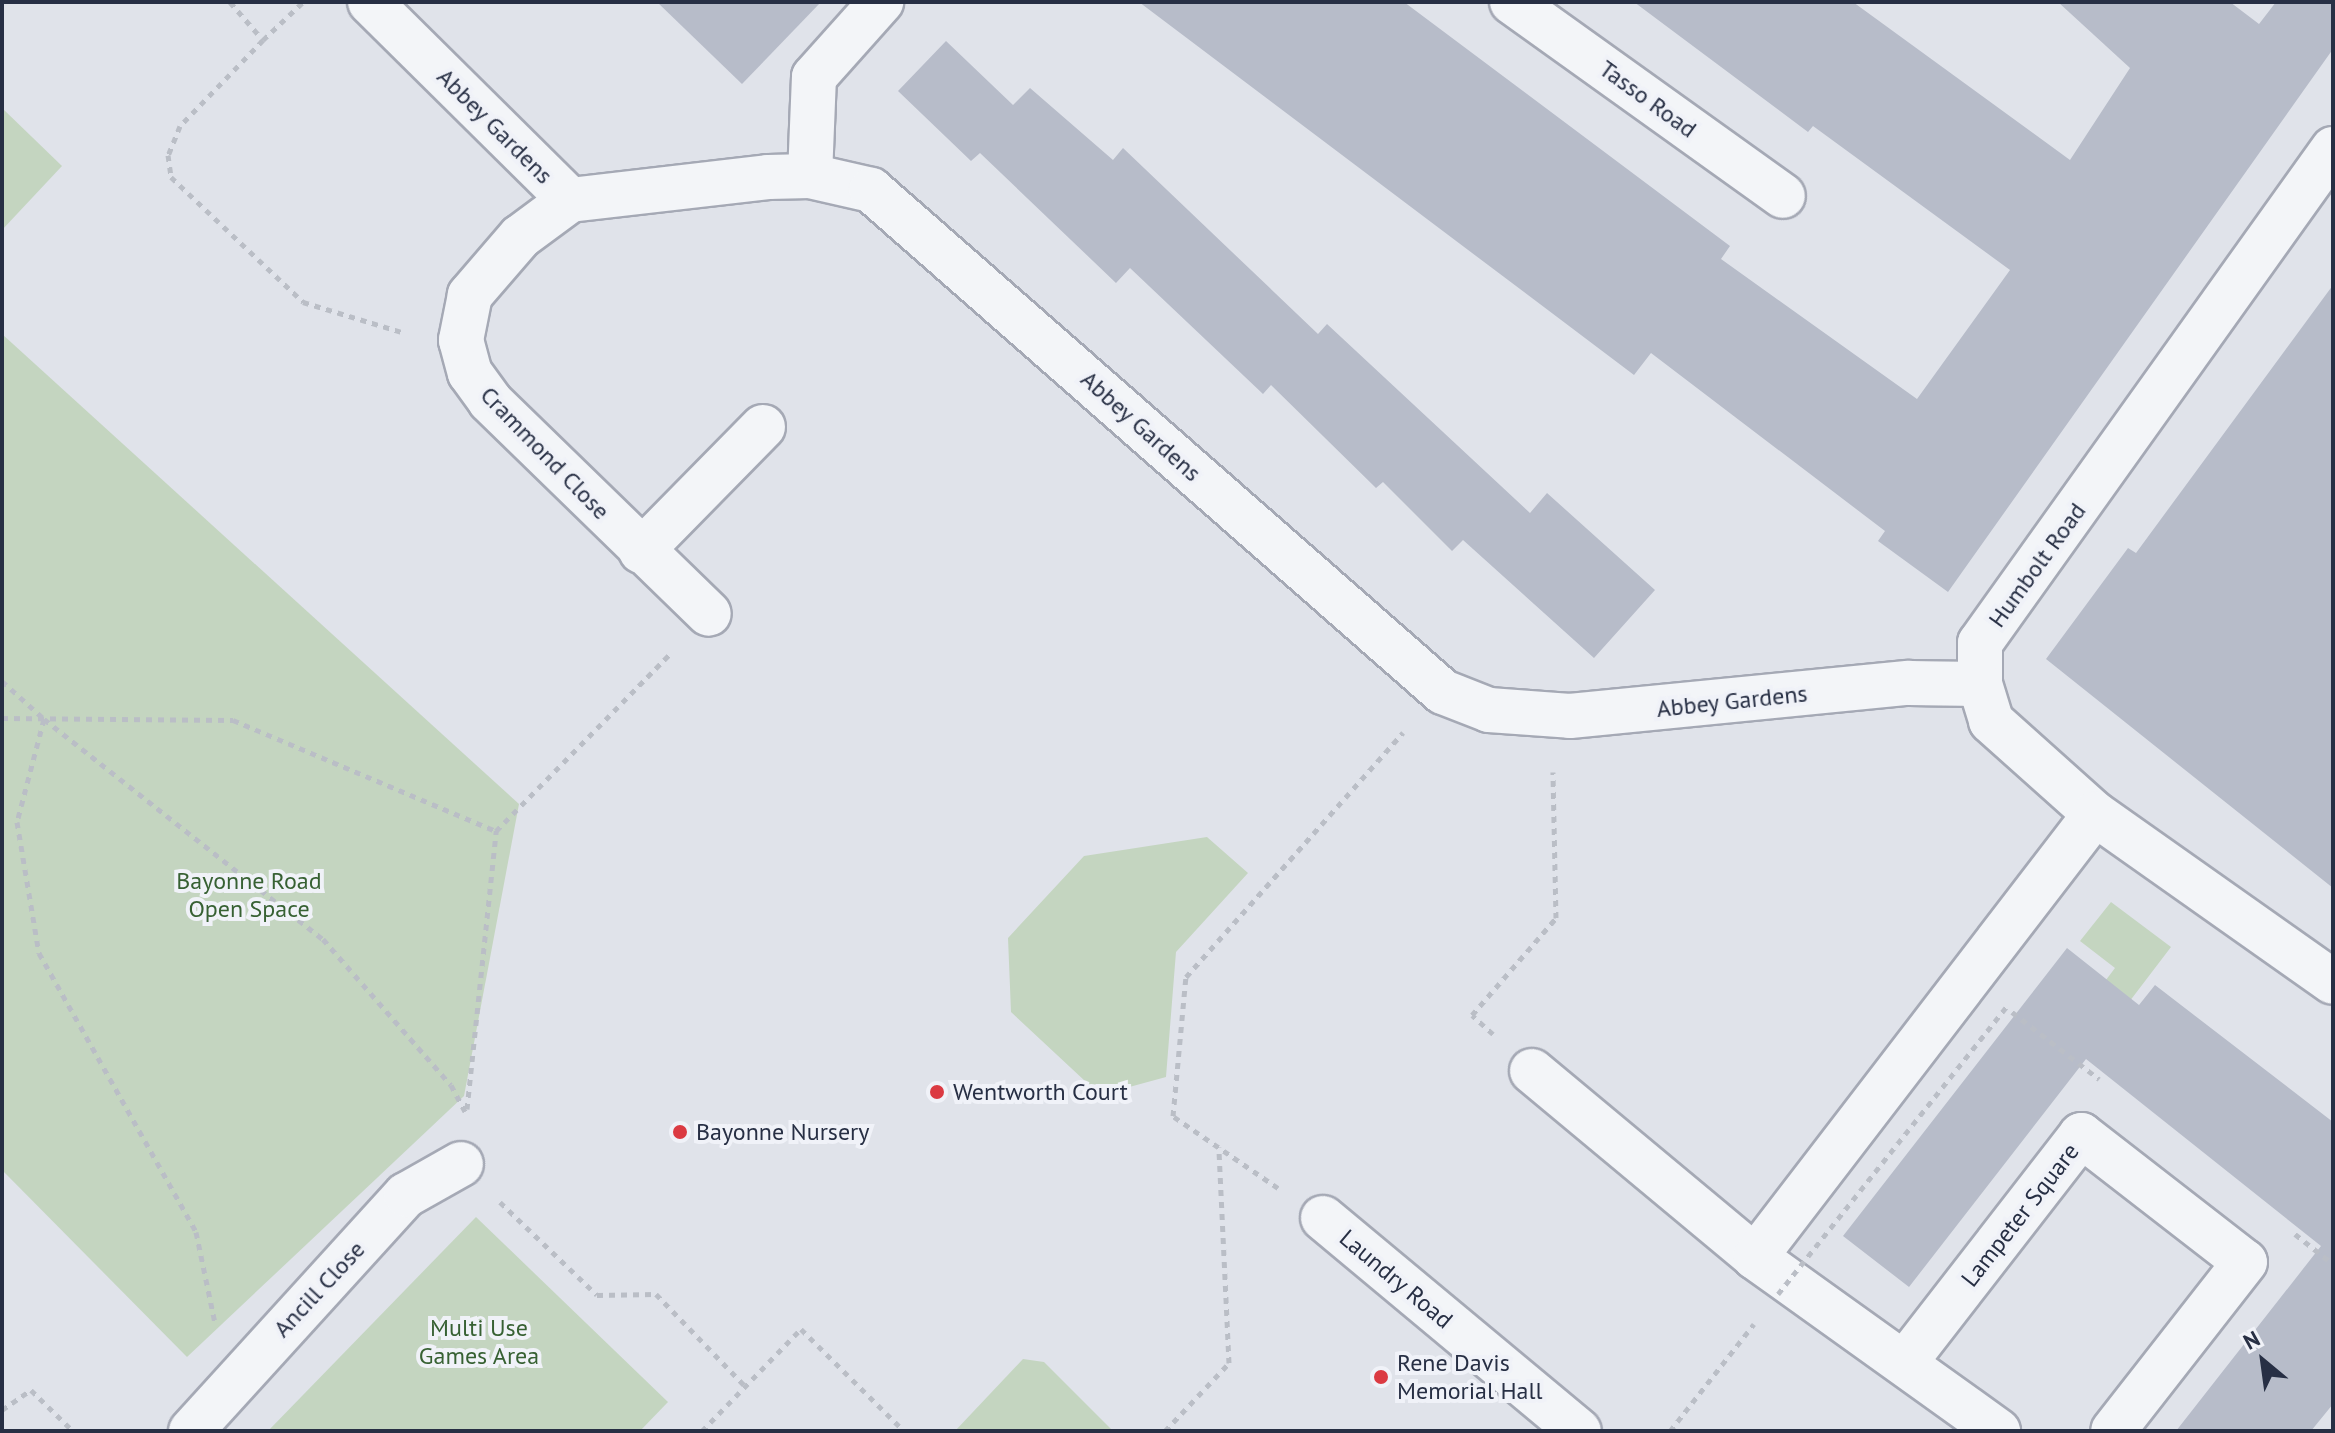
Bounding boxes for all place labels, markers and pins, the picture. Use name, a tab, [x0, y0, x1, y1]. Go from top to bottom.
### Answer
place label: Wentworth Court	[953, 1078, 1128, 1106]
marker: Wentworth Court	[928, 1083, 946, 1101]
place label: Bayonne Nursery	[696, 1118, 869, 1146]
marker: Bayonne Nursery	[671, 1123, 689, 1141]
place label: Rene Davis Memorial Hall	[1397, 1349, 1542, 1405]
marker: Rene Davis Memorial Hall	[1372, 1368, 1390, 1386]

